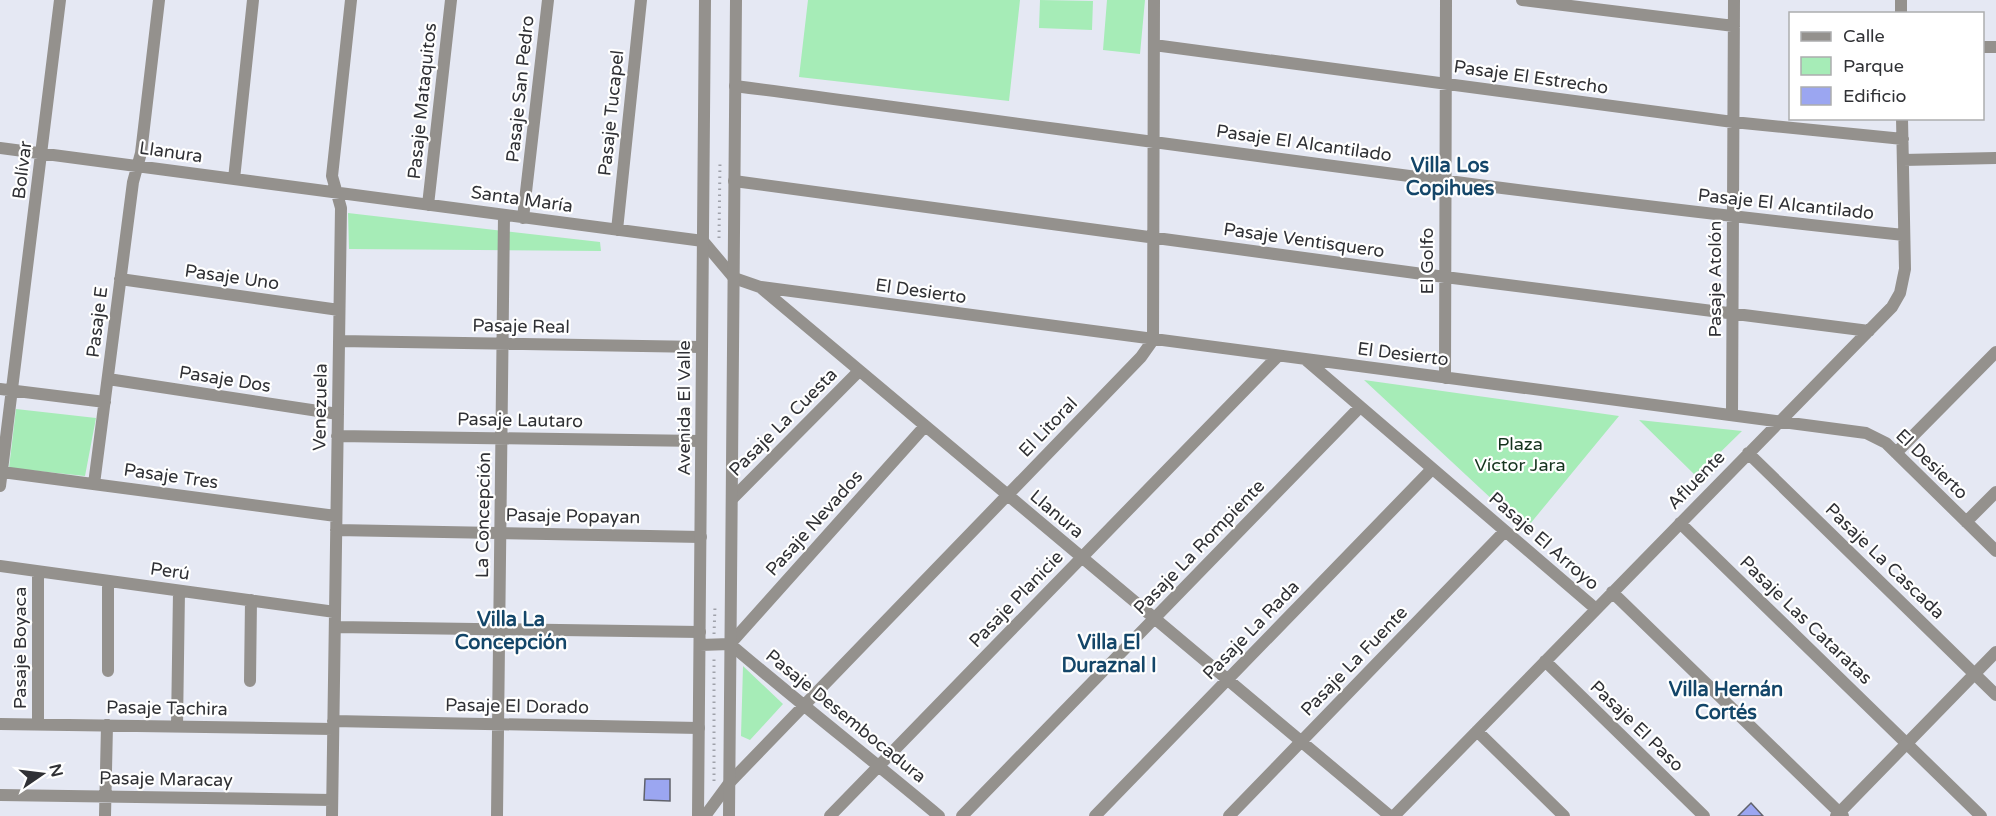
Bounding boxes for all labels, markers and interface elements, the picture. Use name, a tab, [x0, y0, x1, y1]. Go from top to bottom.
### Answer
legend	[1789, 12, 1984, 120]
street label: Pasaje San Pedro	[501, 14, 539, 164]
street label: Pasaje Mataquitos	[403, 22, 441, 180]
text: Calle	[1843, 25, 1885, 47]
street label: Pasaje Tucapel	[593, 49, 629, 177]
street label: Pasaje El Estrecho	[1452, 55, 1610, 99]
text: Parque	[1843, 55, 1904, 77]
text: Edificio	[1843, 85, 1907, 107]
street label: Pasaje El Alcantilado	[1215, 120, 1393, 166]
street label: Llanura	[138, 137, 204, 167]
street label: Bolívar	[8, 139, 37, 200]
district label: Villa Los Copihues	[1406, 154, 1495, 201]
street label: Santa María	[470, 181, 574, 217]
street label: Pasaje El Alcantilado	[1697, 184, 1875, 224]
street label: Pasaje Ventisquero	[1222, 218, 1386, 262]
street label: Pasaje Atolón	[1704, 220, 1726, 338]
street label: El Golfo	[1416, 227, 1438, 295]
street label: Pasaje Uno	[183, 259, 281, 295]
street label: El Desierto	[874, 274, 968, 308]
street label: Pasaje E	[82, 285, 112, 359]
street label: Pasaje Real	[472, 314, 570, 338]
street label: El Desierto	[1356, 337, 1450, 371]
street label: Avenida El Valle	[673, 340, 695, 476]
street label: Pasaje Dos	[177, 361, 273, 397]
street label: Venezuela	[308, 363, 332, 451]
street label: Pasaje La Cuesta	[724, 363, 842, 481]
street label: El Litoral	[1014, 392, 1082, 462]
street label: Pasaje Lautaro	[457, 408, 583, 432]
street label: El Desierto	[1891, 424, 1973, 504]
park label: Plaza Víctor Jara	[1474, 433, 1566, 476]
street label: Afluente	[1663, 446, 1729, 514]
street label: La Concepción	[471, 452, 495, 578]
street label: Pasaje Tres	[122, 458, 220, 494]
street label: Pasaje Nevados	[761, 466, 867, 580]
street label: Pasaje La Rompiente	[1129, 475, 1269, 619]
street label: Llanura	[1025, 485, 1089, 543]
street label: Pasaje El Arroyo	[1484, 487, 1604, 595]
street label: Pasaje La Cascada	[1821, 498, 1949, 624]
street label: Pasaje Popayan	[505, 504, 641, 528]
street label: Pasaje Planicie	[964, 546, 1068, 652]
street label: Pasaje Las Cataratas	[1735, 551, 1877, 689]
street label: Perú	[149, 557, 191, 585]
street label: Pasaje La Rada	[1198, 576, 1304, 684]
street label: Pasaje Boyaca	[9, 587, 31, 709]
street label: Pasaje La Fuente	[1296, 601, 1412, 721]
district label: Villa La Concepción	[455, 608, 567, 655]
district label: Villa El Duraznal I	[1061, 631, 1157, 678]
street label: Pasaje Desembocadura	[761, 645, 931, 787]
street label: Pasaje El Paso	[1586, 676, 1689, 776]
district label: Villa Hernán Cortés	[1669, 678, 1783, 725]
street label: Pasaje El Dorado	[445, 694, 589, 718]
street label: Pasaje Tachira	[106, 696, 228, 720]
north arrow	[12, 744, 72, 804]
text: N	[44, 762, 67, 779]
street label: Pasaje Maracay	[99, 767, 233, 791]

